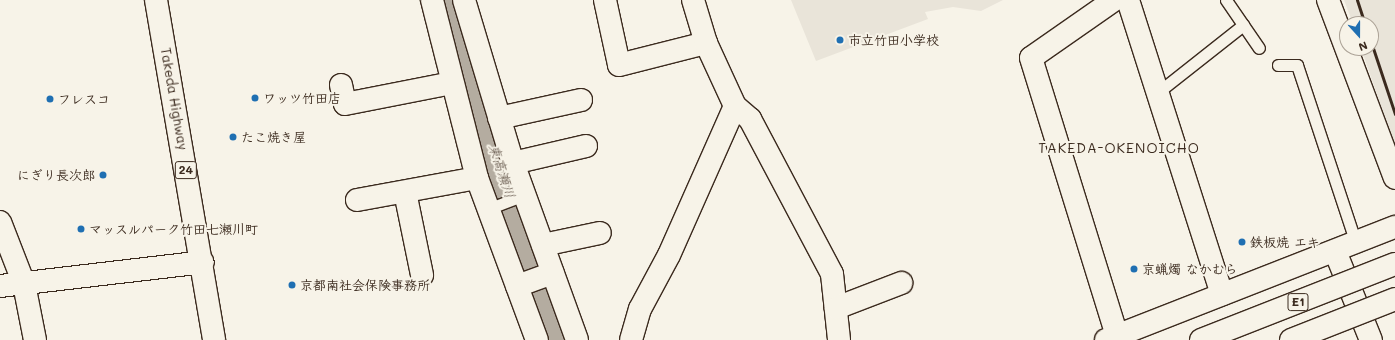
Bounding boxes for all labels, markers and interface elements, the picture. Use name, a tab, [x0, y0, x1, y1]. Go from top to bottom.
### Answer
north arrow	[1339, 16, 1379, 56]
place label: 市立竹田小学校	[848, 32, 939, 48]
marker: 市立竹田小学校	[835, 35, 845, 45]
text: N	[1357, 38, 1370, 55]
street label: Takeda Highway	[157, 46, 191, 152]
place label: ワッツ竹田店	[263, 90, 341, 106]
place label: フレスコ	[58, 91, 110, 107]
marker: ワッツ竹田店	[250, 93, 260, 103]
marker: フレスコ	[45, 94, 55, 104]
place label: たこ焼き屋	[241, 129, 306, 145]
marker: たこ焼き屋	[228, 132, 238, 142]
district label: TAKEDA-OKENOICHO	[1038, 140, 1200, 156]
water label: 東高瀬川	[485, 142, 519, 200]
road number: 24	[174, 160, 198, 180]
place label: にぎり長次郎	[17, 167, 95, 183]
marker: にぎり長次郎	[98, 170, 108, 180]
place label: マッスルパーク竹田七瀬川町	[89, 221, 258, 237]
marker: マッスルパーク竹田七瀬川町	[76, 224, 86, 234]
place label: 鉄板焼 エキ	[1250, 234, 1320, 250]
marker: 鉄板焼 エキ	[1237, 237, 1247, 247]
place label: 京蝋燭 なかむら	[1142, 261, 1238, 277]
marker: 京蝋燭 なかむら	[1129, 264, 1139, 274]
place label: 京都南社会保険事務所	[300, 277, 430, 293]
marker: 京都南社会保険事務所	[287, 280, 297, 290]
road number: E1	[1287, 292, 1309, 312]

